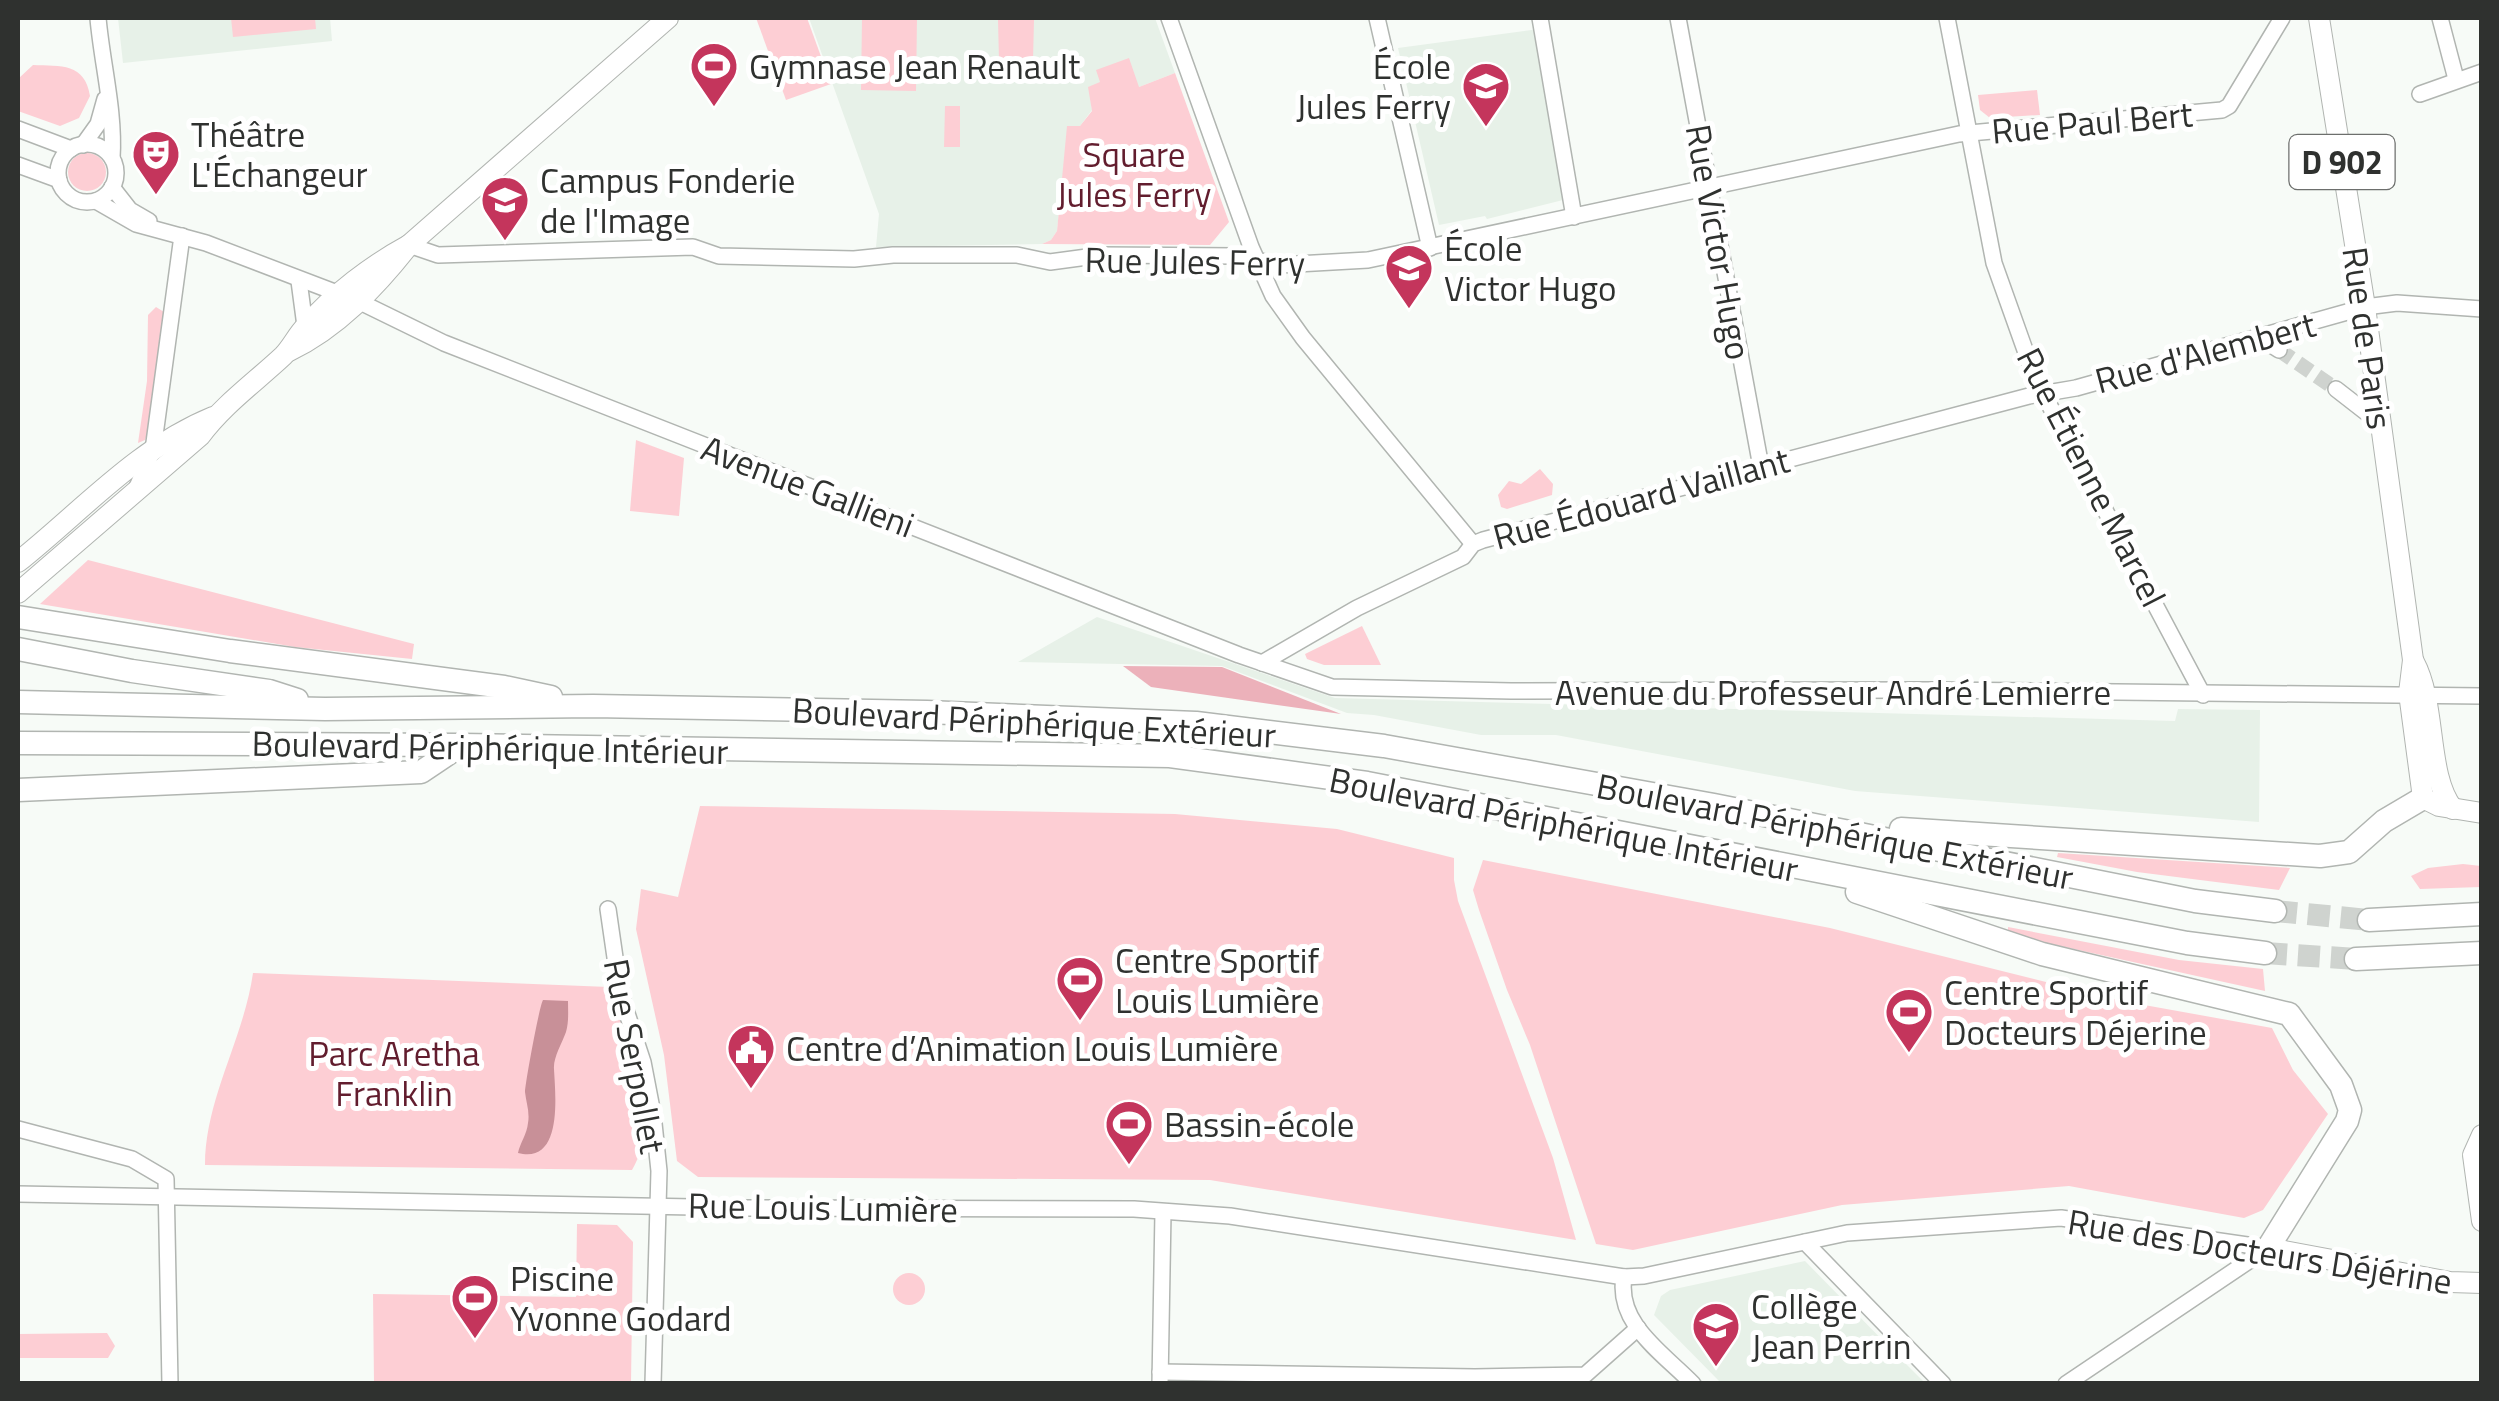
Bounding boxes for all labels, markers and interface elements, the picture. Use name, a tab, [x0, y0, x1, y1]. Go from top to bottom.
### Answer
place label: Gymnase Jean Renault	[749, 39, 1080, 93]
place label: École Jules Ferry	[1296, 39, 1451, 133]
sports icon: Gymnase Jean Renault	[688, 40, 740, 108]
school or university icon: École Jules Ferry	[1460, 60, 1512, 128]
street label: Rue Paul Bert	[1989, 86, 2195, 158]
place label: Théâtre L'Échangeur	[191, 107, 368, 201]
street label: Rue Victor Hugo	[1672, 120, 1766, 364]
park label: Square Jules Ferry	[1056, 127, 1212, 221]
theatre icon: Théâtre L'Échangeur	[130, 128, 182, 196]
road number: D 902	[2290, 135, 2394, 189]
place label: Campus Fonderie de l'Image	[540, 153, 796, 247]
school or university icon: Campus Fonderie de l'Image	[479, 174, 531, 242]
place label: École Victor Hugo	[1444, 221, 1617, 315]
street label: Rue Jules Ferry	[1084, 232, 1306, 290]
school or university icon: École Victor Hugo	[1383, 242, 1435, 310]
street label: Rue de Paris	[2328, 243, 2408, 433]
street label: Rue d'Alembert	[2089, 297, 2321, 407]
street label: Rue Étienne Marcel	[2003, 338, 2181, 616]
street label: Avenue Gallieni	[694, 421, 922, 551]
street label: Rue Édouard Vaillant	[1487, 432, 1795, 564]
street label: Avenue du Professeur André Lemierre	[1555, 665, 2111, 719]
street label: Boulevard Périphérique Extérieur	[791, 682, 1277, 762]
street label: Boulevard Périphérique Intérieur	[251, 716, 729, 778]
street label: Boulevard Périphérique Intérieur	[1325, 752, 1803, 896]
street label: Boulevard Périphérique Extérieur	[1592, 758, 2078, 904]
place label: Centre Sportif Louis Lumière	[1115, 933, 1320, 1027]
street label: Rue Serpollet	[590, 954, 680, 1158]
sports icon: Centre Sportif Louis Lumière	[1054, 954, 1106, 1022]
place label: Centre Sportif Docteurs Déjerine	[1944, 965, 2207, 1059]
sports icon: Centre Sportif Docteurs Déjerine	[1883, 986, 1935, 1054]
place label: Centre d’Animation Louis Lumière	[786, 1021, 1278, 1075]
public building icon: Centre d’Animation Louis Lumière	[725, 1022, 777, 1090]
park label: Parc Aretha Franklin	[308, 1026, 480, 1120]
place label: Bassin-école	[1164, 1097, 1354, 1151]
sports icon: Bassin-école	[1103, 1098, 1155, 1166]
street label: Rue Louis Lumière	[688, 1178, 958, 1236]
street label: Rue des Docteurs Déjérine	[2064, 1194, 2456, 1308]
place label: Piscine Yvonne Godard	[510, 1251, 732, 1345]
sports icon: Piscine Yvonne Godard	[449, 1272, 501, 1340]
place label: Collège Jean Perrin	[1751, 1279, 1912, 1373]
school or university icon: Collège Jean Perrin	[1690, 1300, 1742, 1368]

